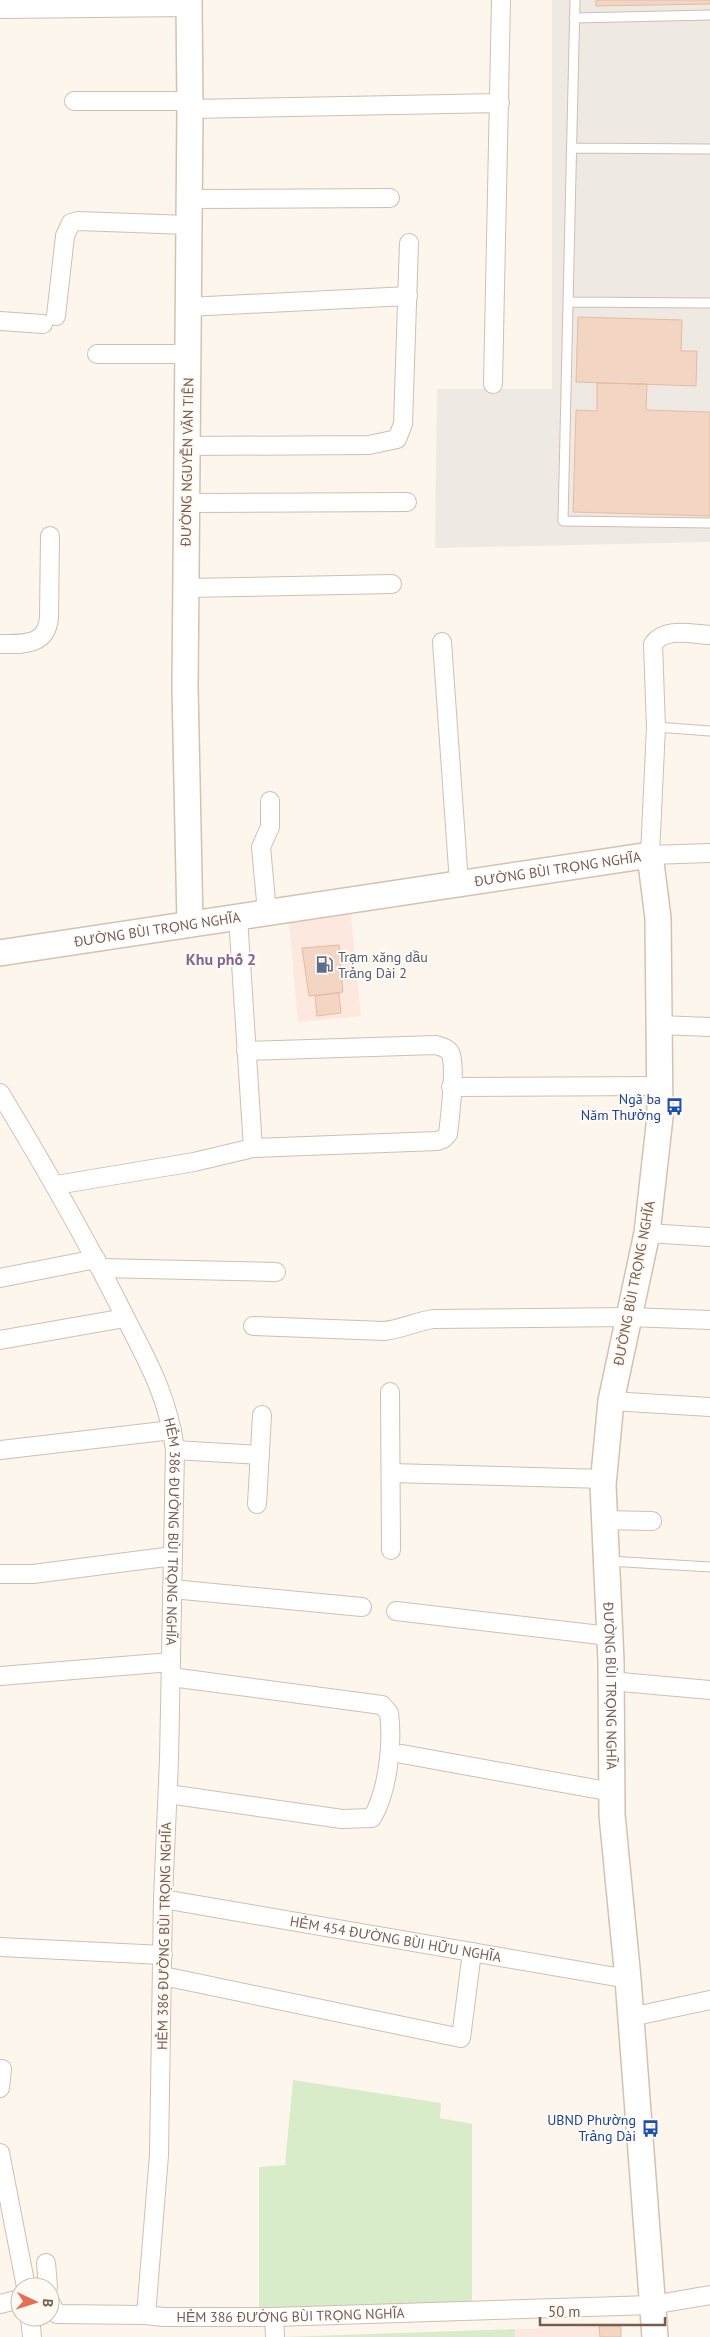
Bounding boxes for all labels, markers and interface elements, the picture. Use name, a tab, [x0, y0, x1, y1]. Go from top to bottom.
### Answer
street label: ĐƯỜNG NGUYỄN VĂN TIÊN	[177, 377, 197, 548]
street label: ĐƯỜNG BÙI TRỌNG NGHĨA	[472, 847, 643, 890]
street label: ĐƯỜNG BÙI TRỌNG NGHĨA	[72, 908, 242, 951]
place label: Trạm xăng dầu Trảng Dài 2	[338, 948, 428, 982]
district label: Khu phố 2	[186, 949, 256, 969]
fuel station icon: Trạm xăng dầu Trảng Dài 2	[314, 955, 334, 975]
place label: Ngã ba Năm Thưởng	[581, 1090, 661, 1124]
bus stop icon: Ngã ba Năm Thưởng	[665, 1097, 685, 1117]
street label: ĐƯỜNG BÙI TRỌNG NGHĨA	[609, 1198, 659, 1368]
street label: HẺM 386 ĐƯỜNG BÙI TRỌNG NGHĨA	[160, 1416, 184, 1647]
street label: ĐƯỜNG BÙI TRỌNG NGHĨA	[599, 1601, 621, 1771]
street label: HẺM 386 ĐƯỜNG BÙI TRỌNG NGHĨA	[153, 1821, 175, 2050]
street label: HẺM 454 ĐƯỜNG BÙI HỮU NGHĨA	[289, 1912, 503, 1966]
place label: UBND Phường Trảng Dài	[547, 2111, 636, 2145]
bus stop icon: UBND Phường Trảng Dài	[640, 2118, 660, 2138]
north arrow	[10, 2277, 60, 2327]
scale bar	[540, 2294, 665, 2326]
text: B	[39, 2298, 57, 2308]
text: 50 m	[548, 2302, 581, 2321]
street label: HẺM 386 ĐƯỜNG BÙI TRỌNG NGHĨA	[176, 2304, 406, 2326]

